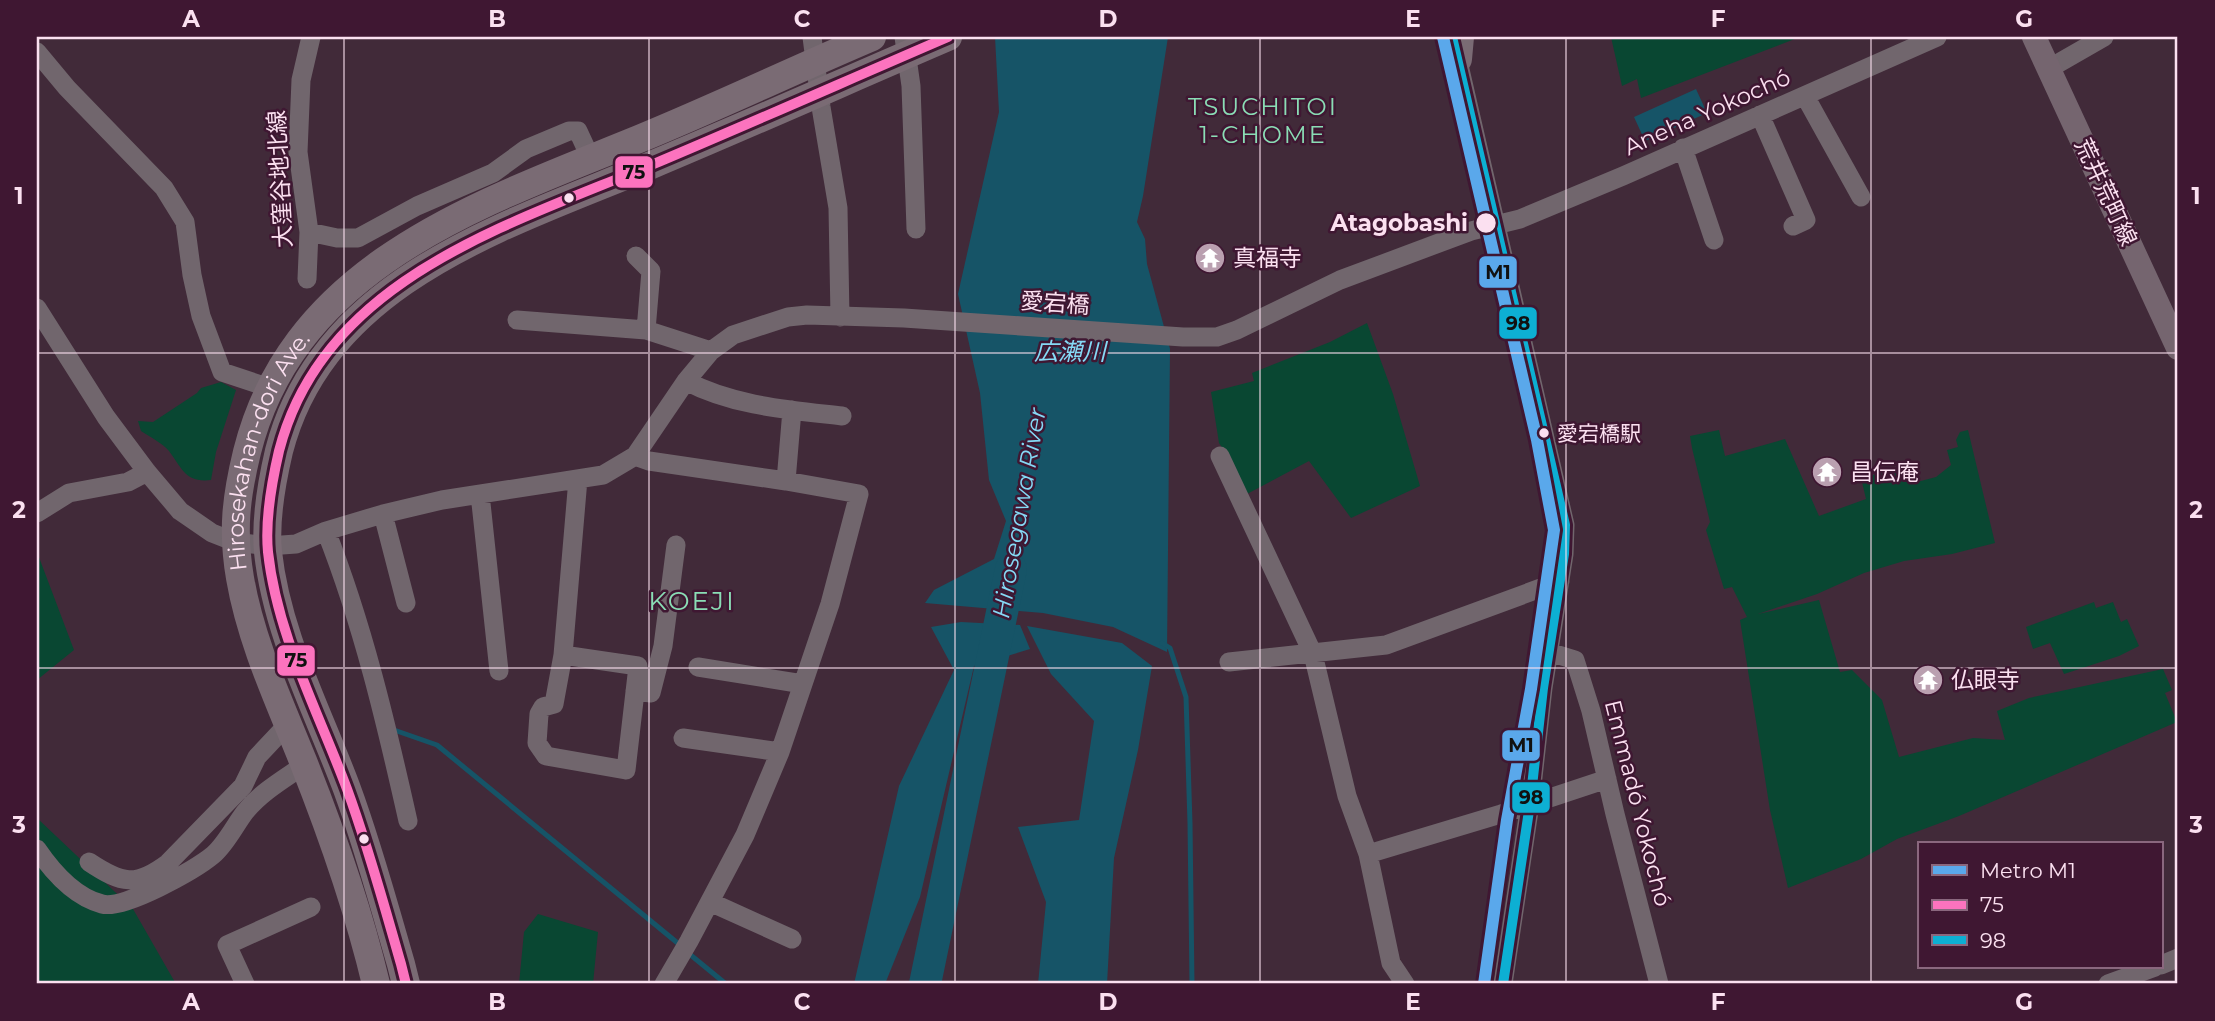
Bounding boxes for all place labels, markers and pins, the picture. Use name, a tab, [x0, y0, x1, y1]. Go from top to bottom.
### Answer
unlabelled marker	[562, 191, 576, 205]
place label: Atagobashi	[1330, 209, 1468, 237]
marker: Atagobashi	[1474, 211, 1498, 235]
temple icon: 真福寺	[1193, 241, 1227, 275]
place label: 真福寺	[1233, 244, 1302, 272]
place label: 愛宕橋駅	[1557, 421, 1641, 446]
marker: 愛宕橋駅	[1537, 426, 1551, 440]
temple icon: 昌伝庵	[1810, 455, 1844, 489]
place label: 昌伝庵	[1850, 458, 1919, 486]
temple icon: 仏眼寺	[1911, 663, 1945, 697]
place label: 仏眼寺	[1951, 666, 2020, 694]
unlabelled marker	[357, 832, 371, 846]

